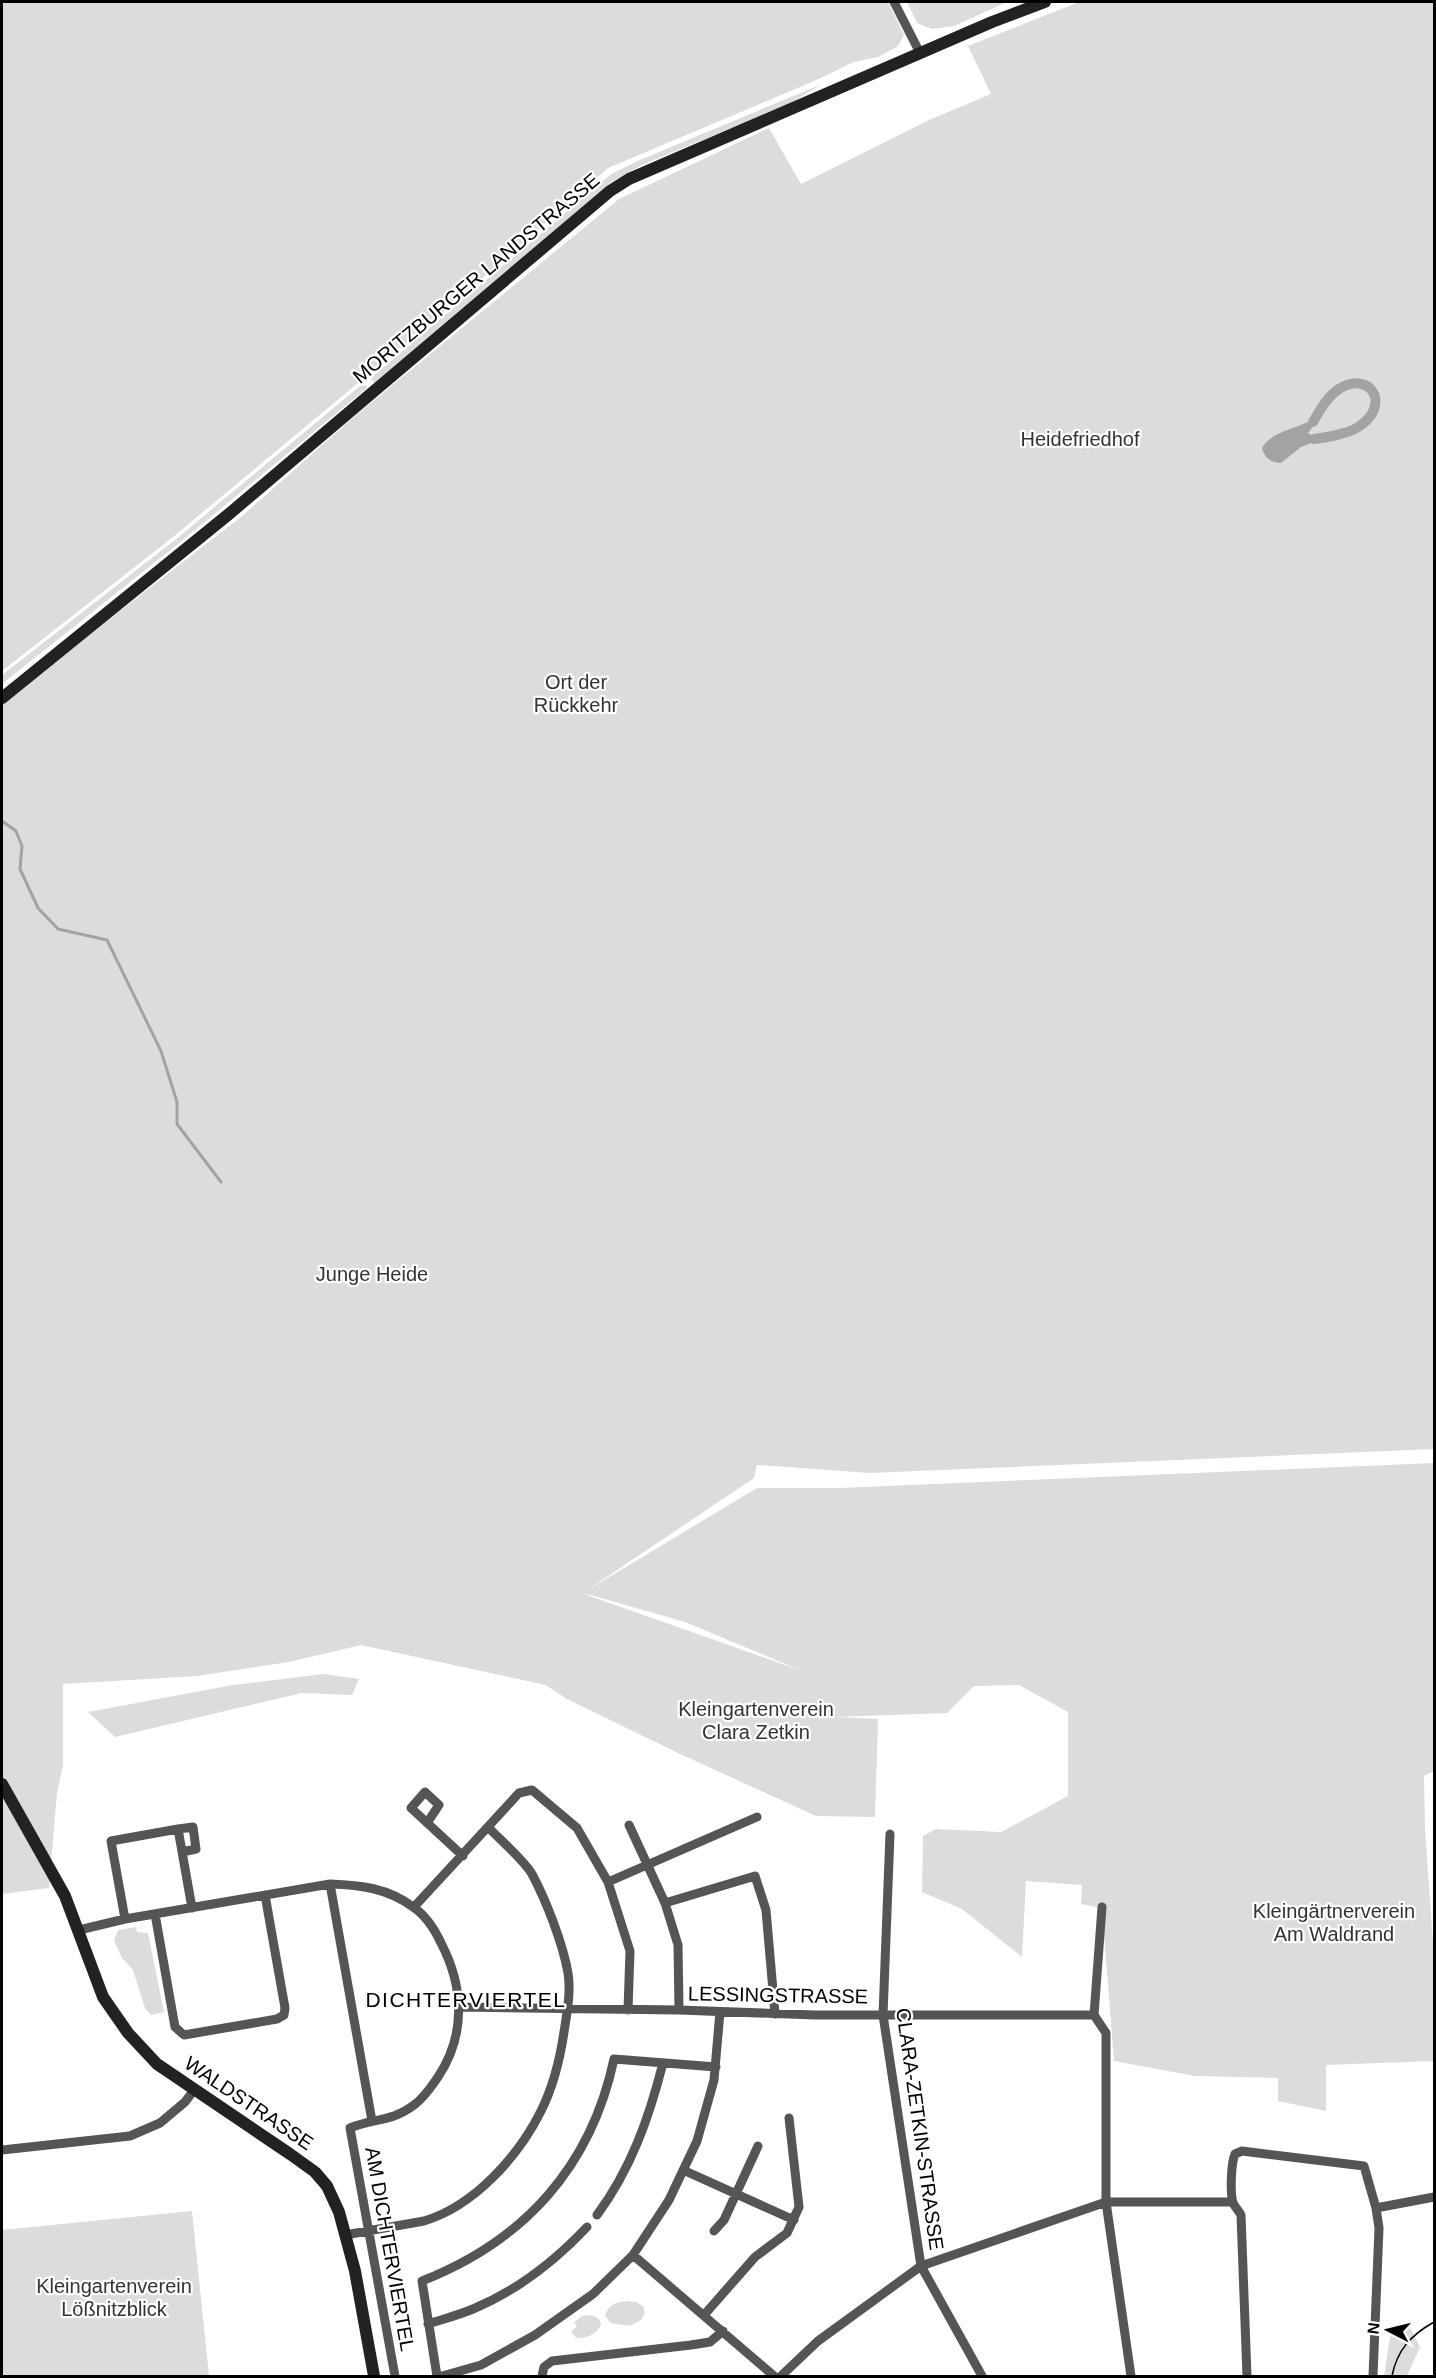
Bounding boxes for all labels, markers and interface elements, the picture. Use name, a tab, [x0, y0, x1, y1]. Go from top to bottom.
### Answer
street label: MORITZBURGER LANDSTRASSE	[348, 169, 604, 387]
park label: Heidefriedhof	[1021, 428, 1140, 450]
park label: Ort der Rückkehr	[534, 671, 619, 716]
park label: Junge Heide	[316, 1263, 428, 1285]
park label: Kleingartenverein Clara Zetkin	[678, 1698, 834, 1743]
park label: Kleingärtnerverein Am Waldrand	[1253, 1900, 1415, 1945]
street label: LESSINGSTRASSE	[688, 1982, 868, 2008]
district label: DICHTERVIERTEL	[365, 1988, 567, 2011]
street label: CLARA-ZETKIN-STRASSE	[892, 2006, 948, 2252]
street label: WALDSTRASSE	[181, 2052, 317, 2154]
street label: AM DICHTERVIERTEL	[361, 2145, 419, 2353]
park label: Kleingartenverein Lößnitzblick	[36, 2275, 192, 2320]
north arrow	[1358, 2300, 1418, 2360]
text: N	[1364, 2321, 1383, 2335]

